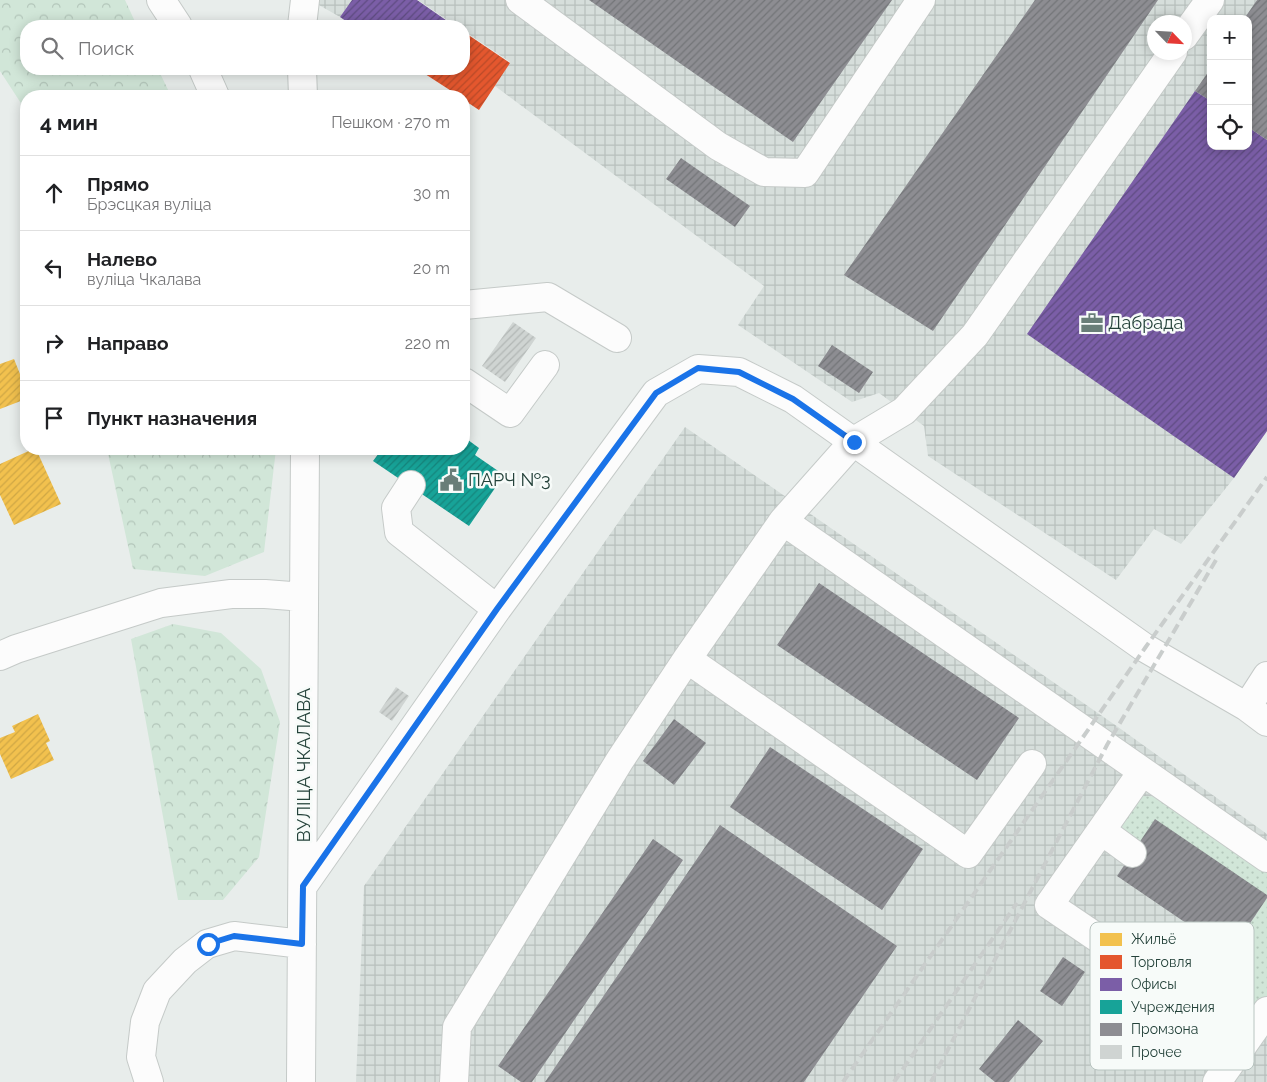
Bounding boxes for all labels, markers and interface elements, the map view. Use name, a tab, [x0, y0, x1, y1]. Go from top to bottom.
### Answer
north arrow	[1147, 15, 1192, 60]
map controls	[1207, 15, 1252, 150]
button: +	[1207, 15, 1252, 60]
search box	[20, 20, 470, 75]
icon: search	[38, 34, 66, 62]
text: Поиск	[78, 37, 134, 59]
button: −	[1207, 60, 1252, 105]
button: locate	[1207, 105, 1252, 150]
text: 4 мин	[40, 110, 98, 135]
text: Пешком · 270 m	[331, 113, 450, 132]
text: Прямо	[87, 173, 149, 195]
icon: ahead	[40, 179, 68, 207]
text: 30 m	[413, 184, 450, 203]
text: Брэсцкая вуліца	[87, 195, 211, 214]
text: Налево	[87, 248, 157, 270]
icon: left	[40, 254, 68, 282]
text: 20 m	[413, 259, 450, 278]
text: вуліца Чкалава	[87, 270, 201, 289]
office icon: Дабрада	[1079, 310, 1105, 336]
place label: Дабрада	[1108, 312, 1183, 333]
icon: right	[40, 329, 68, 357]
text: Направо	[87, 332, 168, 354]
text: 220 m	[405, 334, 450, 353]
icon: arrive	[40, 404, 68, 432]
text: Пункт назначения	[87, 407, 257, 429]
route end	[843, 431, 866, 454]
public building icon: ПАРЧ №3	[438, 467, 464, 493]
place label: ПАРЧ №3	[468, 469, 551, 490]
street label: ВУЛІЦА ЧКАЛАВА	[293, 688, 314, 842]
legend	[1090, 922, 1254, 1070]
text: Жильё	[1131, 931, 1176, 947]
route start	[197, 933, 220, 956]
text: Торговля	[1131, 954, 1192, 970]
text: Офисы	[1131, 976, 1177, 992]
text: Учреждения	[1131, 999, 1215, 1015]
text: Промзона	[1131, 1021, 1198, 1037]
text: Прочее	[1131, 1044, 1182, 1060]

